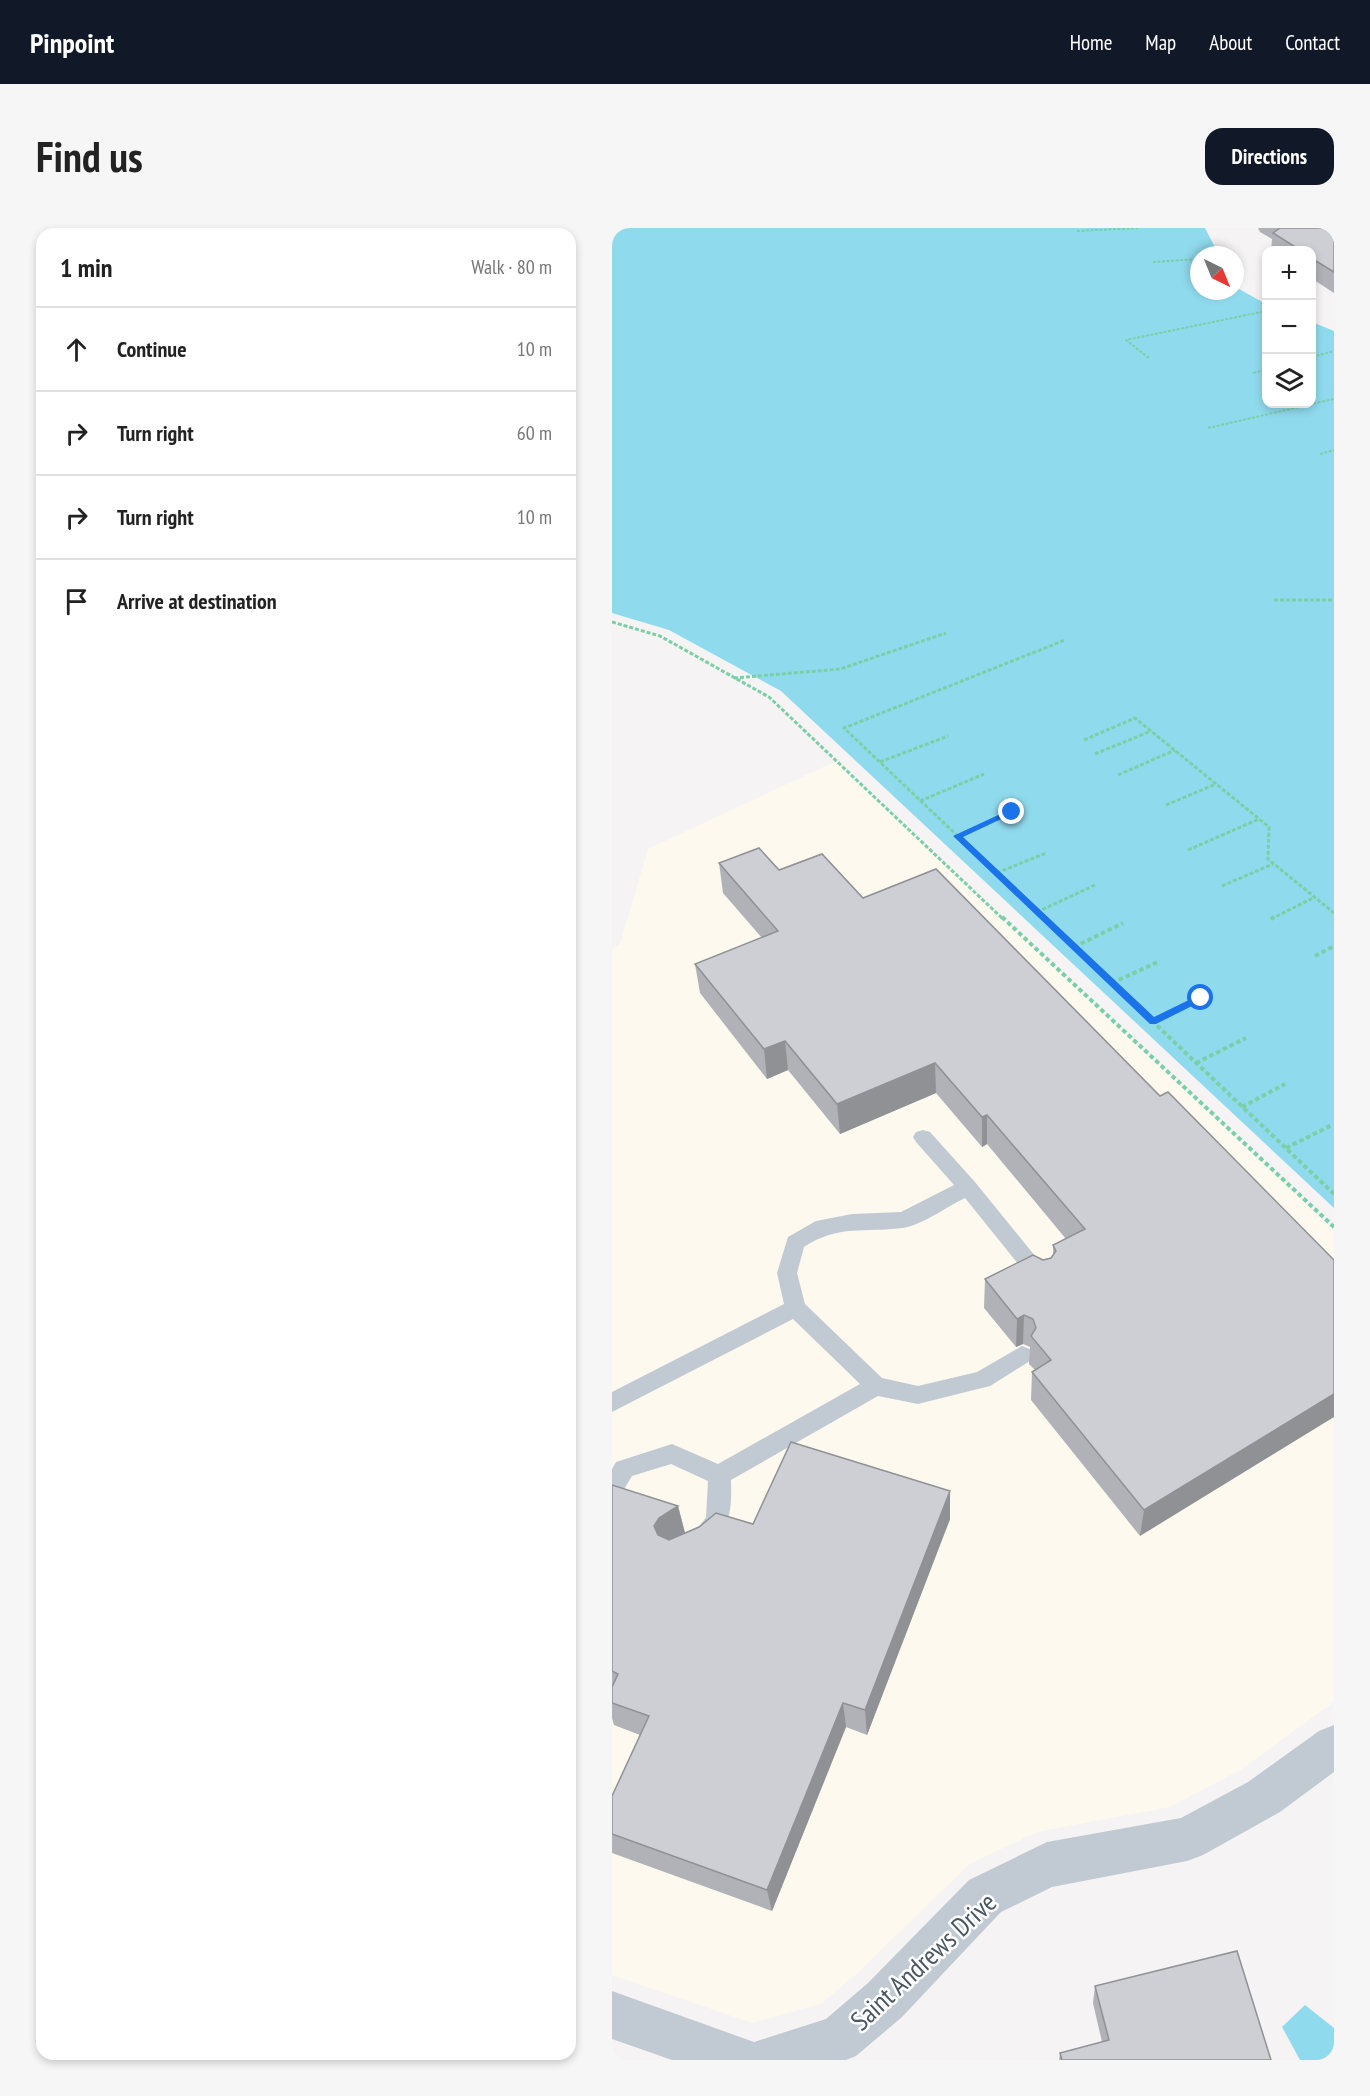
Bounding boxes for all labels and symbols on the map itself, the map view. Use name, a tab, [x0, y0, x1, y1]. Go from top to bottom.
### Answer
north arrow	[1190, 246, 1244, 300]
route end	[998, 798, 1024, 824]
route start	[1187, 984, 1213, 1010]
street label: Saint Andrews Drive	[843, 1885, 1003, 2037]

